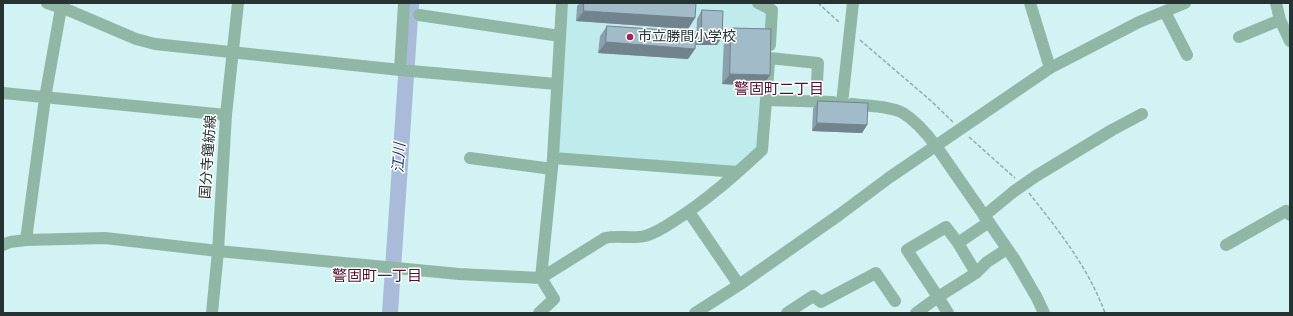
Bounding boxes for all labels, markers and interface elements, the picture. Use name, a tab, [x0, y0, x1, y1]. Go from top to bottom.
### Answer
place label: 市立勝間小学校	[638, 29, 736, 45]
marker: 市立勝間小学校	[625, 32, 635, 42]
district label: 警固町二丁目	[734, 81, 824, 99]
street label: 国分寺鐘紡線	[198, 115, 220, 199]
water label: 江川	[390, 142, 410, 174]
district label: 警固町一丁目	[332, 268, 422, 286]

